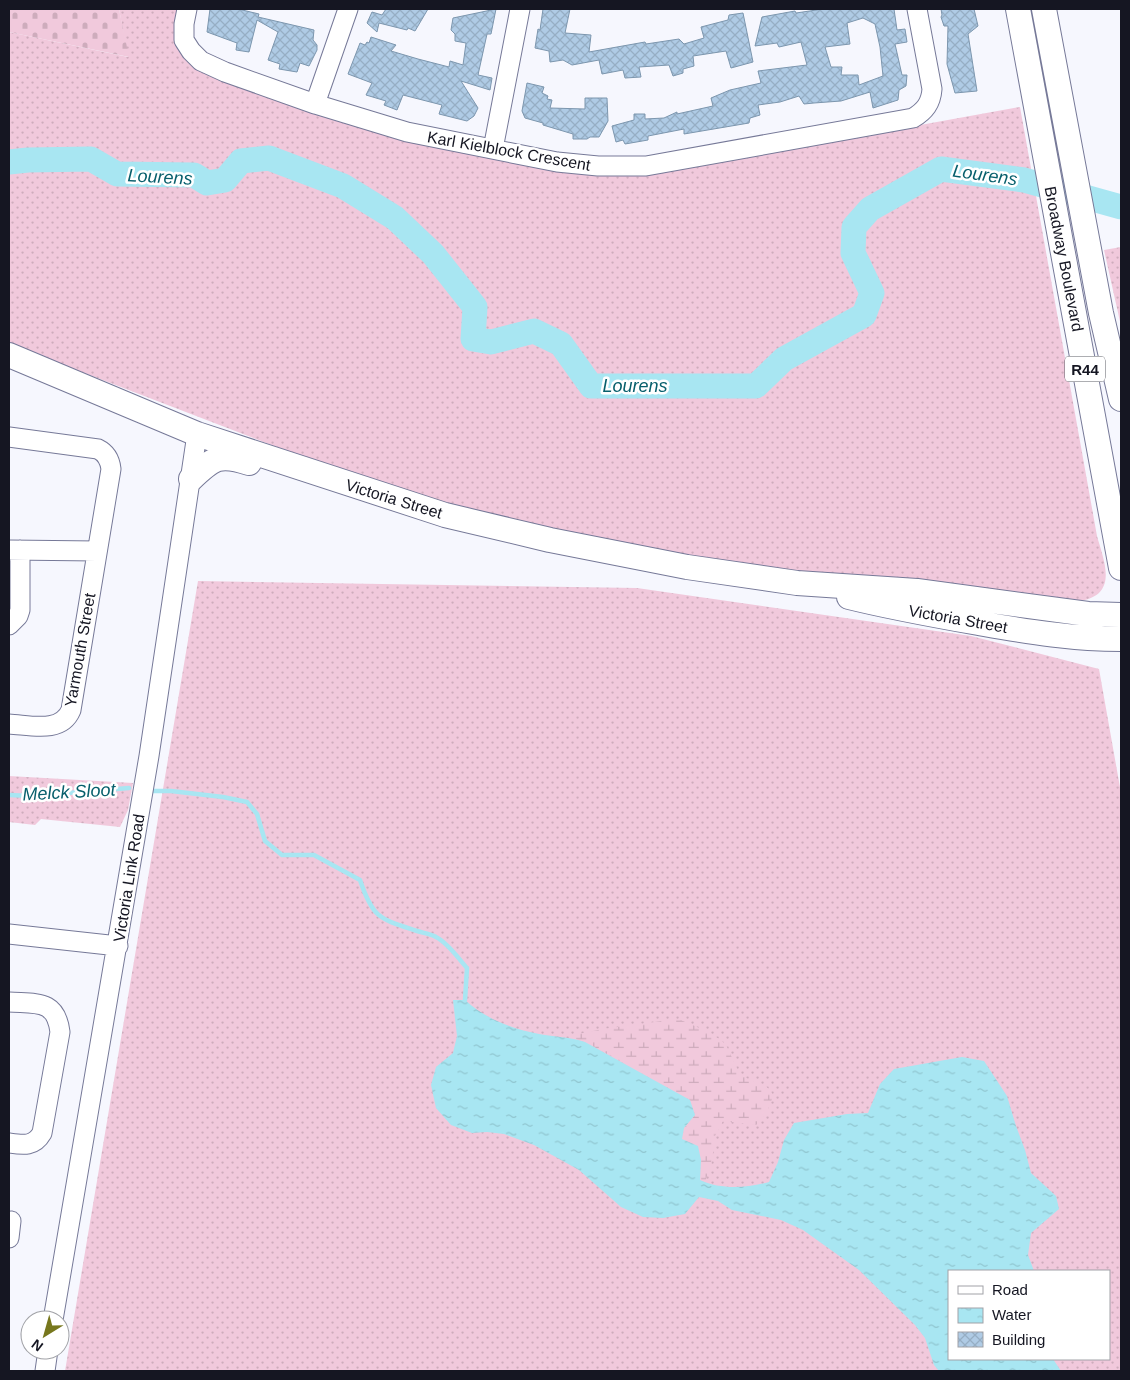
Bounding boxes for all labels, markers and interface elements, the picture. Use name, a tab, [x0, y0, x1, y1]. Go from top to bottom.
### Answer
street label: Karl Kielblock Crescent	[426, 128, 592, 174]
water label: Lourens	[951, 161, 1019, 189]
water label: Lourens	[127, 165, 193, 189]
street label: Broadway Boulevard	[1042, 185, 1086, 333]
road number: R44	[1065, 356, 1105, 382]
water label: Lourens	[602, 376, 668, 396]
street label: Victoria Street	[344, 476, 445, 522]
street label: Yarmouth Street	[62, 591, 98, 708]
street label: Victoria Street	[907, 602, 1009, 636]
water label: Melck Sloot	[22, 780, 117, 804]
street label: Victoria Link Road	[110, 813, 148, 943]
legend	[948, 1270, 1110, 1360]
text: Road	[992, 1281, 1028, 1298]
text: Water	[992, 1306, 1031, 1323]
north arrow	[20, 1310, 70, 1360]
text: Building	[992, 1331, 1045, 1348]
text: N	[28, 1336, 46, 1355]

